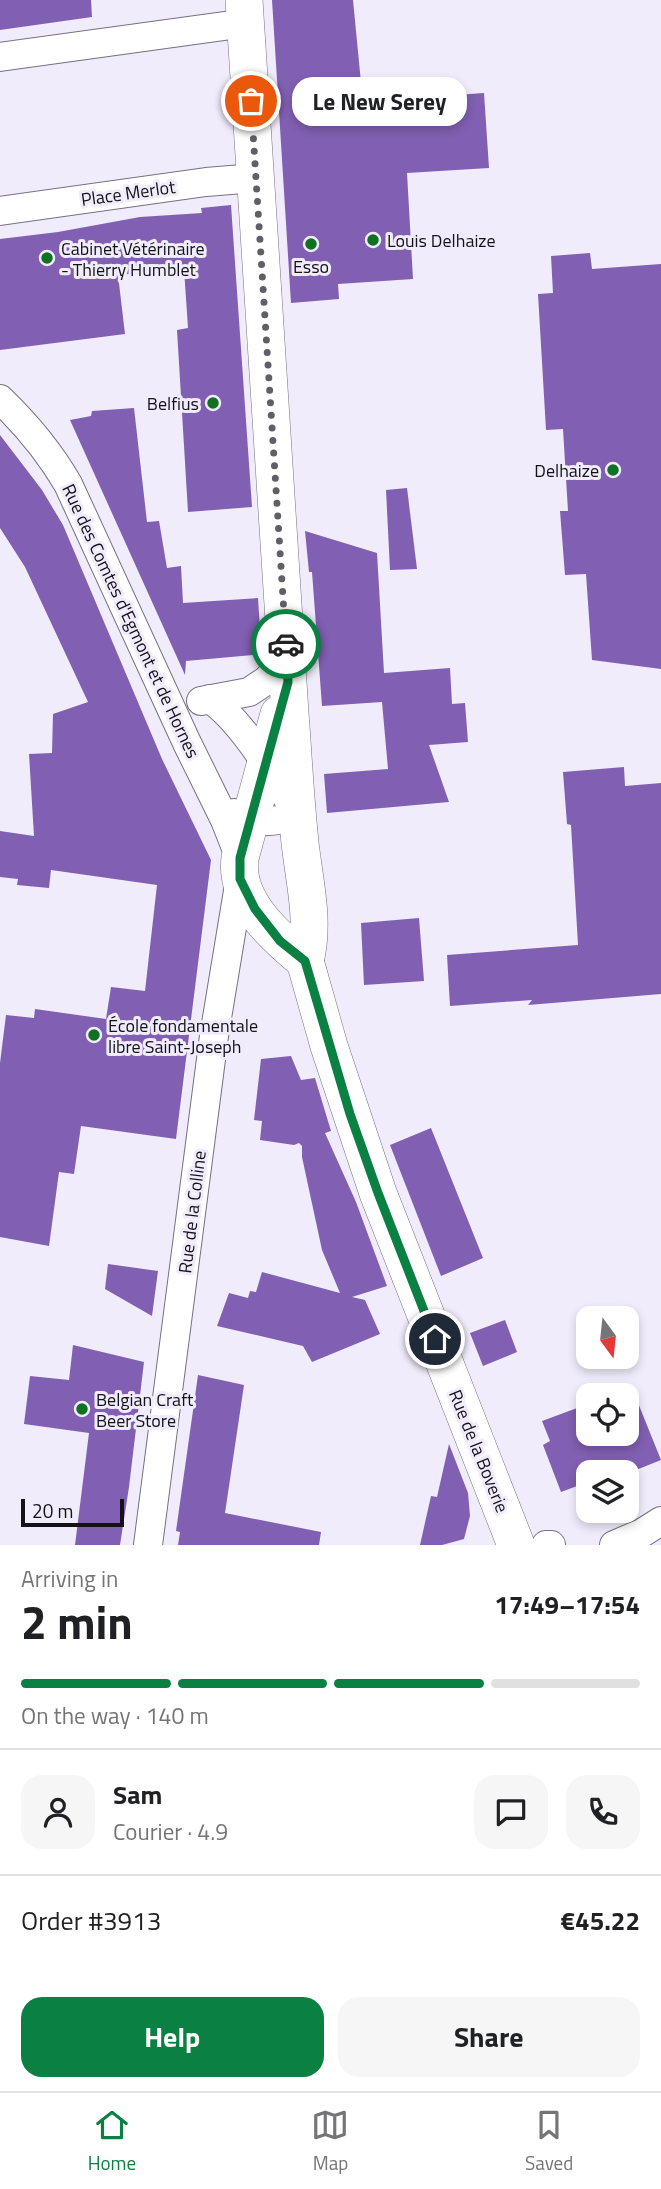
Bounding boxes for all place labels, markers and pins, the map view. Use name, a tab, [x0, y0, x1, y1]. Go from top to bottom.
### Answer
pin	[221, 71, 281, 131]
callout: Le New Serey	[293, 76, 468, 126]
place label: Louis Delhaize	[387, 227, 496, 254]
marker: Louis Delhaize	[365, 232, 381, 248]
place label: Cabinet Vétérinaire - Thierry Humblet	[61, 235, 204, 283]
marker: Esso	[303, 236, 319, 252]
marker: Cabinet Vétérinaire - Thierry Humblet	[39, 250, 55, 266]
place label: Esso	[293, 253, 329, 280]
place label: Belfius	[147, 390, 199, 417]
marker: Belfius	[205, 395, 221, 411]
place label: Delhaize	[534, 457, 599, 484]
marker: Delhaize	[605, 462, 621, 478]
place label: École fondamentale libre Saint-Joseph	[108, 1012, 258, 1060]
marker: École fondamentale libre Saint-Joseph	[86, 1027, 102, 1043]
pin	[405, 1309, 465, 1369]
place label: Belgian Craft Beer Store	[96, 1386, 194, 1434]
marker: Belgian Craft Beer Store	[74, 1401, 90, 1417]

